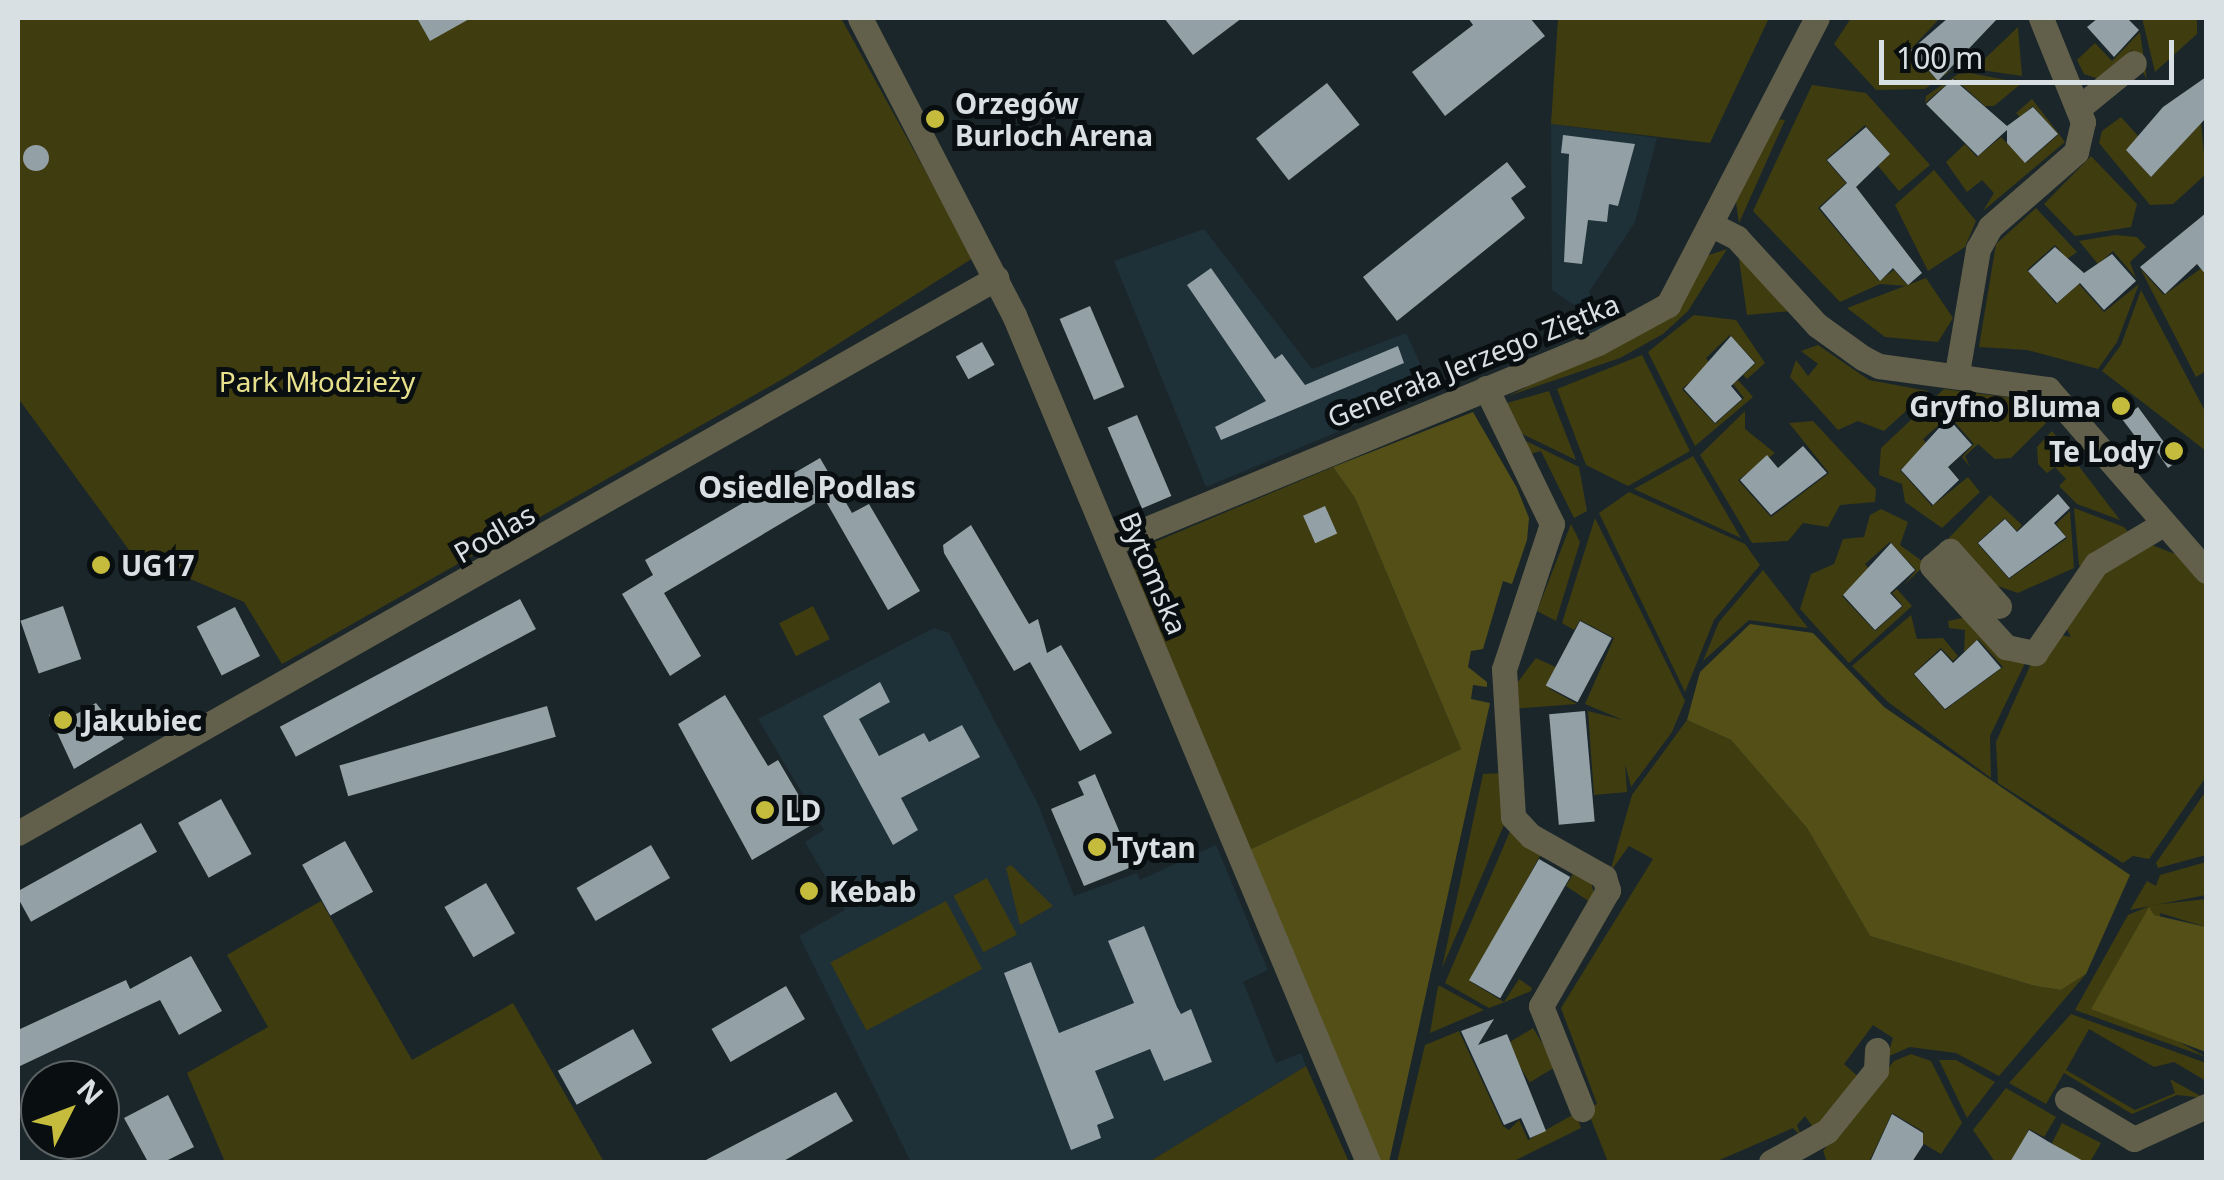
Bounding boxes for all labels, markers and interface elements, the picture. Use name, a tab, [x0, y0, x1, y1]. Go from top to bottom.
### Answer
scale bar	[1884, 20, 2179, 82]
text: 100 m	[1896, 37, 1983, 78]
place label: Orzegów Burloch Arena	[955, 86, 1153, 152]
marker: Orzegów Burloch Arena	[924, 108, 946, 130]
street label: Generała Jerzego Ziętka	[1322, 286, 1624, 434]
park label: Park Młodzieży	[219, 364, 415, 398]
place label: Gryfno Bluma	[1909, 389, 2101, 423]
marker: Gryfno Bluma	[2110, 395, 2132, 417]
place label: Te Lody	[2049, 434, 2154, 468]
marker: Te Lody	[2163, 440, 2185, 462]
district label: Osiedle Podlas	[698, 469, 916, 505]
street label: Podlas	[448, 497, 540, 569]
street label: Bytomska	[1113, 507, 1195, 639]
place label: UG17	[121, 548, 194, 582]
marker: UG17	[90, 554, 112, 576]
place label: Jakubiec	[83, 703, 202, 737]
marker: Jakubiec	[52, 709, 74, 731]
place label: LD	[785, 793, 821, 827]
marker: LD	[754, 799, 776, 821]
place label: Tytan	[1117, 830, 1196, 864]
marker: Tytan	[1086, 836, 1108, 858]
place label: Kebab	[829, 874, 916, 908]
marker: Kebab	[798, 880, 820, 902]
north arrow	[20, 1060, 120, 1160]
text: N	[69, 1070, 113, 1112]

